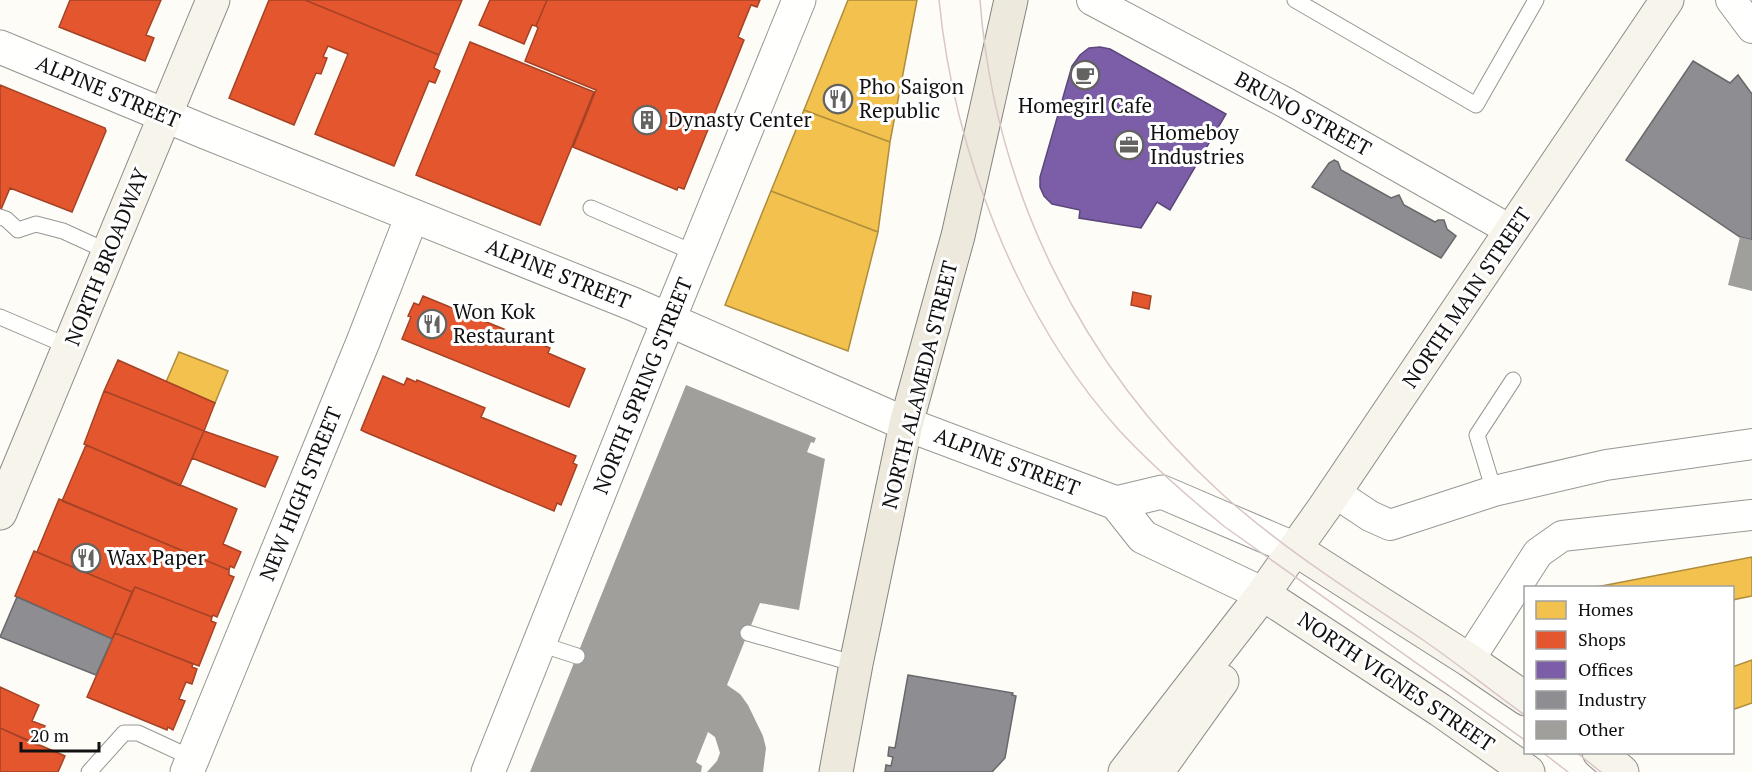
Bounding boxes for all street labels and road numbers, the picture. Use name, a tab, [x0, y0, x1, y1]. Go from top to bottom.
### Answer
street label: ALPINE STREET	[32, 48, 185, 134]
street label: BRUNO STREET	[1230, 64, 1377, 162]
street label: NORTH BROADWAY	[58, 163, 155, 349]
street label: NORTH MAIN STREET	[1395, 202, 1537, 393]
street label: ALPINE STREET	[482, 231, 635, 315]
street label: NORTH ALAMEDA STREET	[875, 258, 963, 512]
street label: NORTH SPRING STREET	[586, 273, 698, 498]
street label: NEW HIGH STREET	[252, 403, 348, 585]
street label: ALPINE STREET	[931, 420, 1084, 502]
street label: NORTH VIGNES STREET	[1293, 605, 1500, 757]

